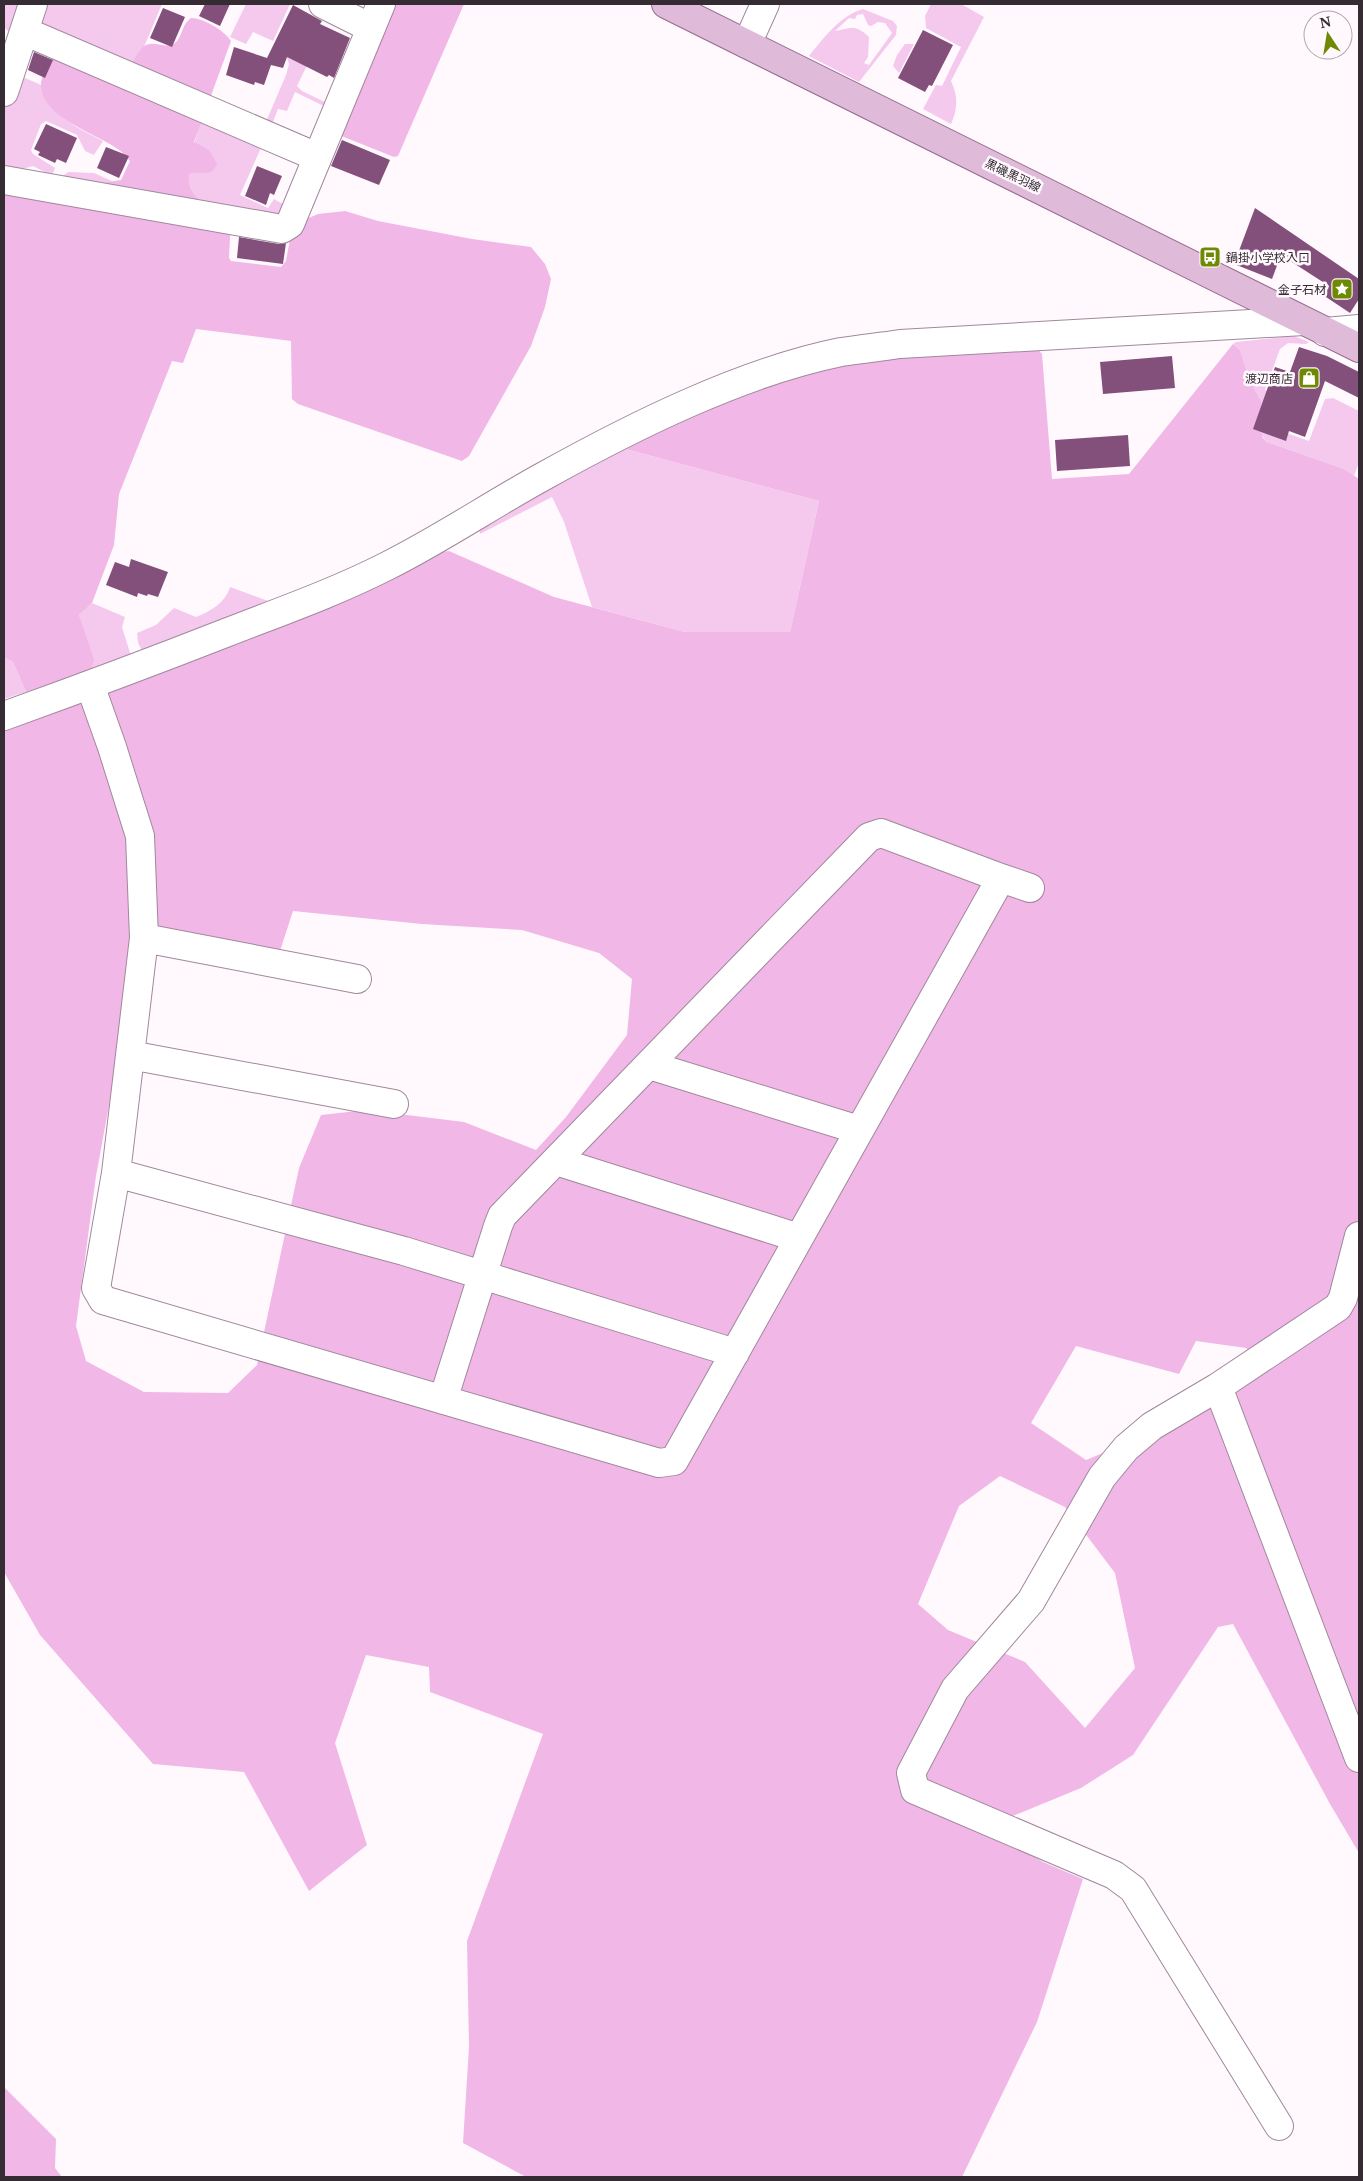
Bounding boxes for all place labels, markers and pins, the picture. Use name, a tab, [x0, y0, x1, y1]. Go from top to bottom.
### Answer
bus stop icon: 鍋掛小学校入口	[1198, 245, 1222, 269]
place label: 鍋掛小学校入口	[1226, 249, 1310, 266]
place icon: 金子石材	[1330, 277, 1354, 301]
place label: 金子石材	[1278, 281, 1326, 298]
shop icon: 渡辺商店	[1297, 366, 1321, 390]
place label: 渡辺商店	[1245, 370, 1293, 387]

